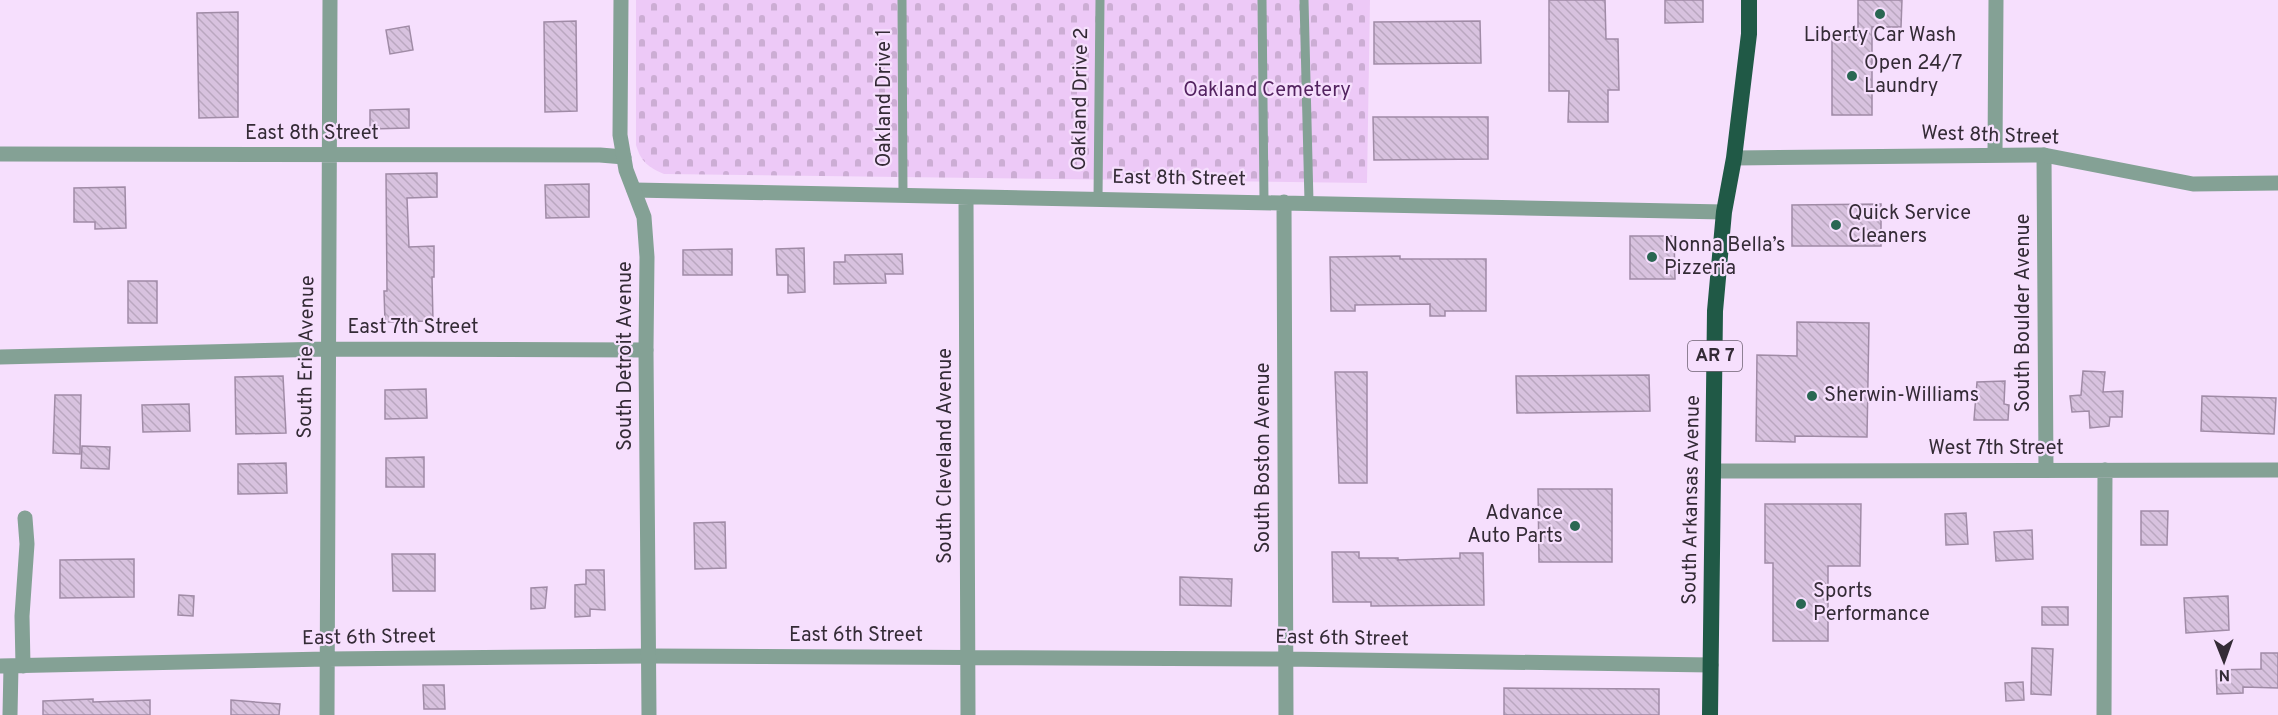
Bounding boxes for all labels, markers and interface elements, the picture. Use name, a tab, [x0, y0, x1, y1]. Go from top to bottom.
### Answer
marker: Liberty Car Wash	[1873, 7, 1887, 21]
place label: Liberty Car Wash	[1804, 23, 1956, 49]
street label: Oakland Drive 2	[1067, 27, 1095, 171]
street label: Oakland Drive 1	[872, 29, 898, 167]
place label: Open 24/7 Laundry	[1864, 51, 1962, 100]
marker: Open 24/7 Laundry	[1845, 69, 1859, 83]
park label: Oakland Cemetery	[1183, 78, 1351, 104]
street label: East 8th Street	[245, 121, 379, 147]
street label: West 8th Street	[1920, 121, 2060, 151]
street label: East 8th Street	[1112, 165, 1246, 193]
place label: Quick Service Cleaners	[1848, 201, 1971, 250]
street label: South Boulder Avenue	[2011, 214, 2037, 412]
marker: Quick Service Cleaners	[1829, 218, 1843, 232]
place label: Nonna Bella’s Pizzeria	[1664, 233, 1785, 282]
marker: Nonna Bella’s Pizzeria	[1645, 250, 1659, 264]
street label: South Detroit Avenue	[613, 261, 639, 451]
street label: South Erie Avenue	[293, 275, 321, 439]
street label: East 7th Street	[347, 315, 479, 341]
road number: AR 7	[1688, 341, 1742, 371]
street label: South Cleveland Avenue	[933, 348, 959, 564]
street label: South Boston Avenue	[1251, 362, 1277, 554]
place label: Sherwin-Williams	[1824, 383, 1979, 409]
marker: Sherwin-Williams	[1805, 389, 1819, 403]
street label: South Arkansas Avenue	[1677, 395, 1707, 605]
street label: West 7th Street	[1928, 436, 2064, 462]
place label: Advance Auto Parts	[1467, 501, 1563, 550]
marker: Advance Auto Parts	[1568, 519, 1582, 533]
place label: Sports Performance	[1813, 579, 1930, 628]
marker: Sports Performance	[1794, 597, 1808, 611]
street label: East 6th Street	[789, 623, 923, 649]
street label: East 6th Street	[302, 624, 436, 652]
street label: East 6th Street	[1275, 625, 1409, 653]
north arrow	[2194, 631, 2254, 691]
text: N	[2218, 664, 2230, 684]

